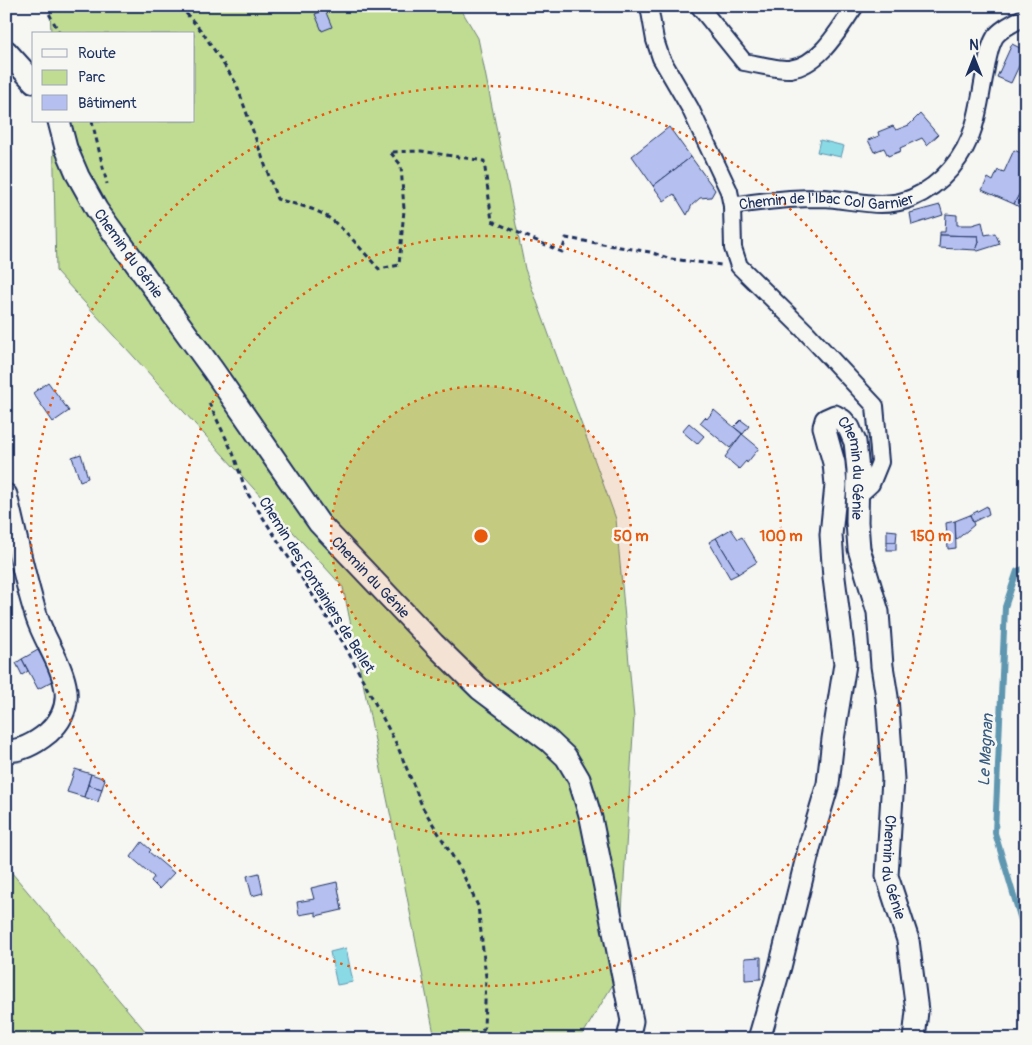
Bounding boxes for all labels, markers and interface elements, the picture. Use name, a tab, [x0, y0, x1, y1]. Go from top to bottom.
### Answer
legend	[32, 32, 195, 122]
north arrow	[950, 32, 1000, 82]
text: N	[969, 37, 979, 54]
text: Route	[78, 44, 116, 63]
text: Parc	[78, 68, 106, 87]
text: Bâtiment	[78, 94, 138, 113]
street label: Chemin de l'Ibac Col Garnier	[738, 189, 918, 215]
street label: Chemin du Génie	[89, 205, 167, 303]
street label: Chemin du Génie	[833, 412, 867, 521]
street label: Chemin des Fontainiers de Bellet	[254, 494, 379, 678]
centre of rings	[472, 527, 490, 545]
text: 50 m	[614, 527, 648, 546]
text: 100 m	[760, 527, 802, 546]
text: 150 m	[911, 527, 951, 546]
street label: Chemin du Génie	[327, 533, 414, 623]
water label: Le Magnan	[974, 712, 998, 787]
street label: Chemin du Génie	[877, 815, 910, 922]

